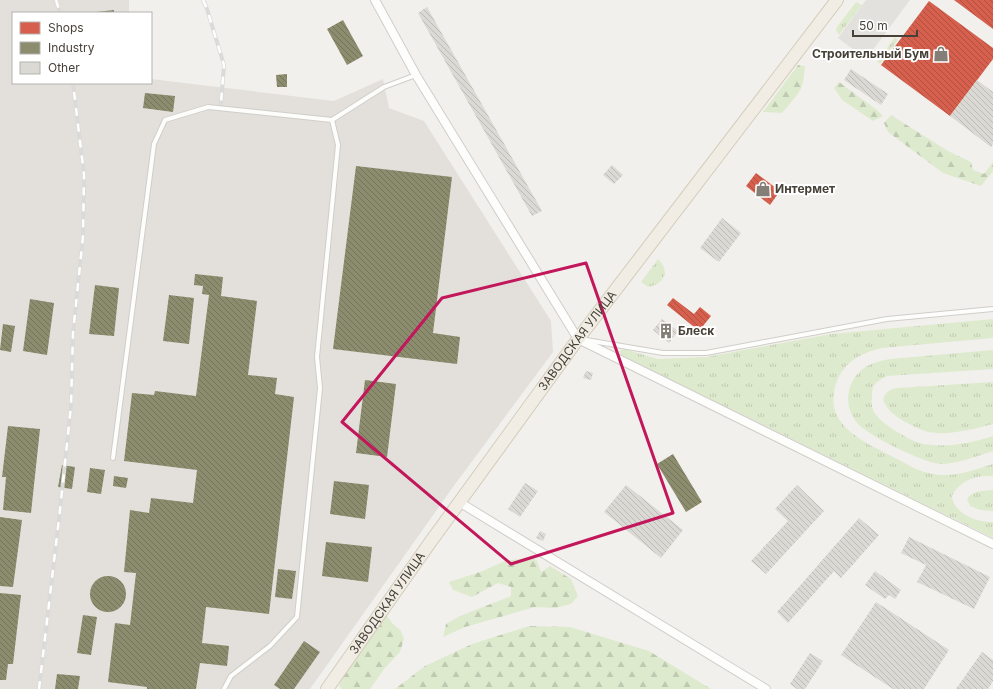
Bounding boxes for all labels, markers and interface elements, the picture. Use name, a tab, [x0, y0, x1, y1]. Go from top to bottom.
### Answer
legend	[12, 12, 152, 84]
scale bar	[853, 12, 917, 38]
text: 50 m	[859, 18, 888, 33]
text: Shops	[48, 20, 84, 35]
text: Industry	[48, 40, 95, 55]
shop icon: Строительный Бум	[932, 45, 950, 63]
place label: Строительный Бум	[812, 46, 929, 61]
text: Other	[48, 60, 80, 75]
shop icon: Интермет	[754, 180, 772, 198]
place label: Интермет	[775, 181, 835, 196]
street label: ЗАВОДСКАЯ УЛИЦА	[535, 287, 619, 394]
building icon: Блеск	[657, 322, 675, 340]
place label: Блеск	[678, 323, 714, 338]
street label: ЗАВОДСКАЯ УЛИЦА	[346, 549, 428, 657]

